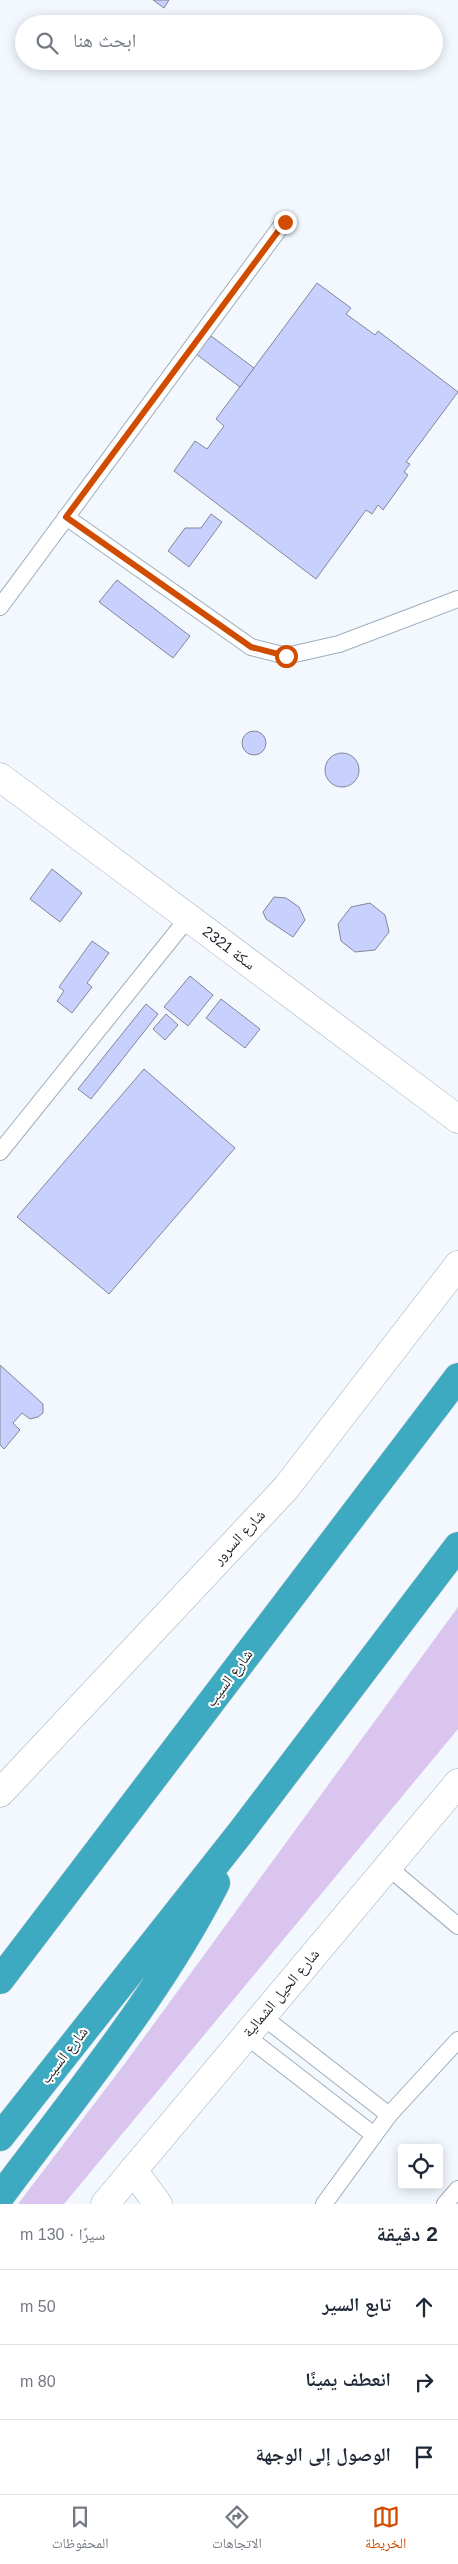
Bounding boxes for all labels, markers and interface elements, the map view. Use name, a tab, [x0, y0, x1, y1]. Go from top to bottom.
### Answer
search box	[15, 15, 443, 70]
icon: search	[33, 29, 61, 57]
text: ابحث هنا	[73, 30, 136, 51]
route end	[274, 211, 297, 234]
route start	[275, 645, 298, 668]
street label: سكة 2321	[200, 922, 259, 973]
street label: شارع السرور	[208, 1506, 270, 1570]
street label: شارع السيب	[202, 1646, 257, 1711]
street label: شارع الحيل الشمالية	[239, 1945, 324, 2042]
street label: شارع السيب	[36, 2023, 93, 2088]
map controls	[398, 2144, 443, 2189]
button: locate	[398, 2144, 443, 2189]
text: 2 دقيقة	[376, 2222, 438, 2245]
text: سيرًا · 130 m	[20, 2226, 105, 2243]
icon: ahead	[410, 2293, 438, 2321]
text: تابع السير	[322, 2294, 391, 2315]
text: 50 m	[20, 2298, 56, 2315]
icon: right	[410, 2368, 438, 2396]
text: انعطف يمينًا	[305, 2369, 391, 2390]
text: 80 m	[20, 2373, 56, 2390]
icon: arrive	[410, 2443, 438, 2471]
text: الوصول إلى الوجهة	[255, 2444, 391, 2465]
tab: المحفوظات	[52, 2503, 109, 2557]
tab: الاتجاهات	[212, 2503, 262, 2557]
tab: الخريطة	[365, 2503, 406, 2557]

